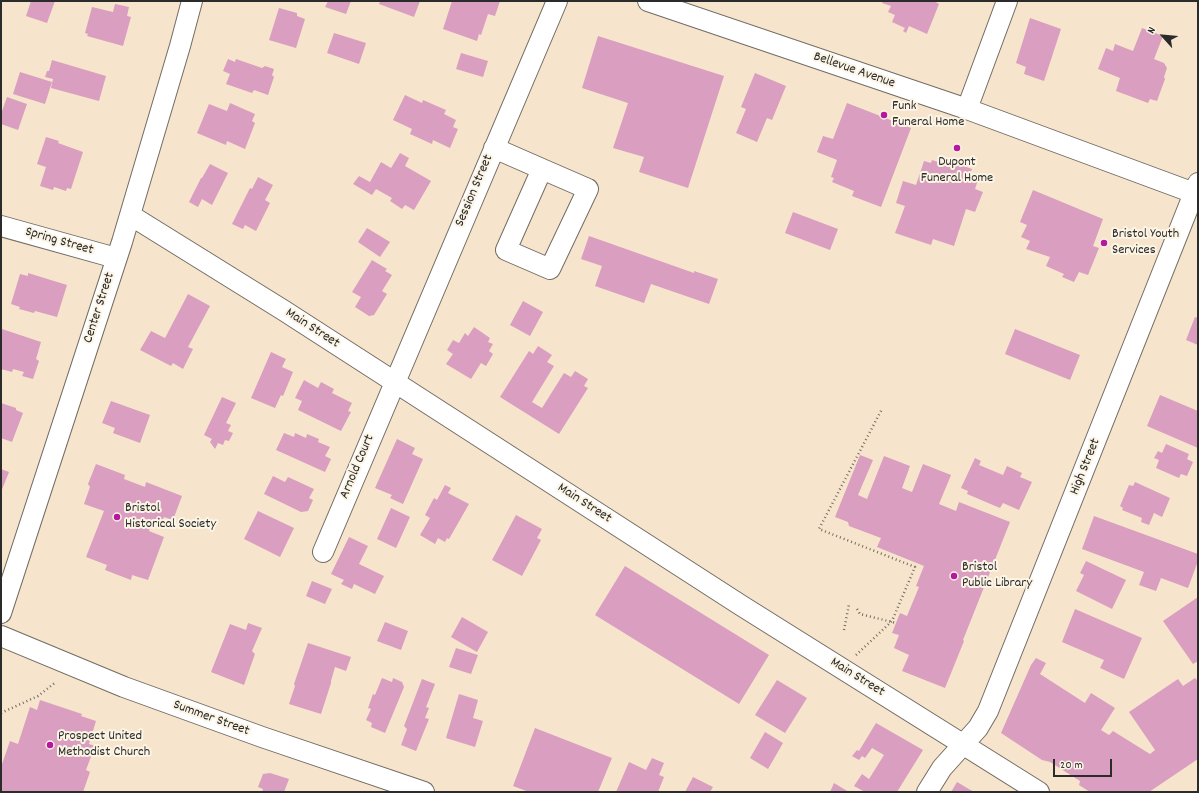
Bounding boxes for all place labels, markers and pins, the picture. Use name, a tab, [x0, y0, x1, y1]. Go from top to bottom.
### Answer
place label: Funk Funeral Home	[892, 99, 964, 132]
marker: Funk Funeral Home	[879, 110, 889, 120]
marker: Dupont Funeral Home	[952, 143, 962, 153]
place label: Dupont Funeral Home	[921, 155, 993, 188]
place label: Bristol Youth Services	[1112, 227, 1179, 260]
marker: Bristol Youth Services	[1099, 238, 1109, 248]
place label: Bristol Historical Society	[125, 501, 216, 534]
marker: Bristol Historical Society	[112, 512, 122, 522]
place label: Bristol Public Library	[962, 560, 1032, 592]
marker: Bristol Public Library	[949, 571, 959, 581]
place label: Prospect United Methodist Church	[58, 729, 150, 762]
marker: Prospect United Methodist Church	[45, 740, 55, 750]

